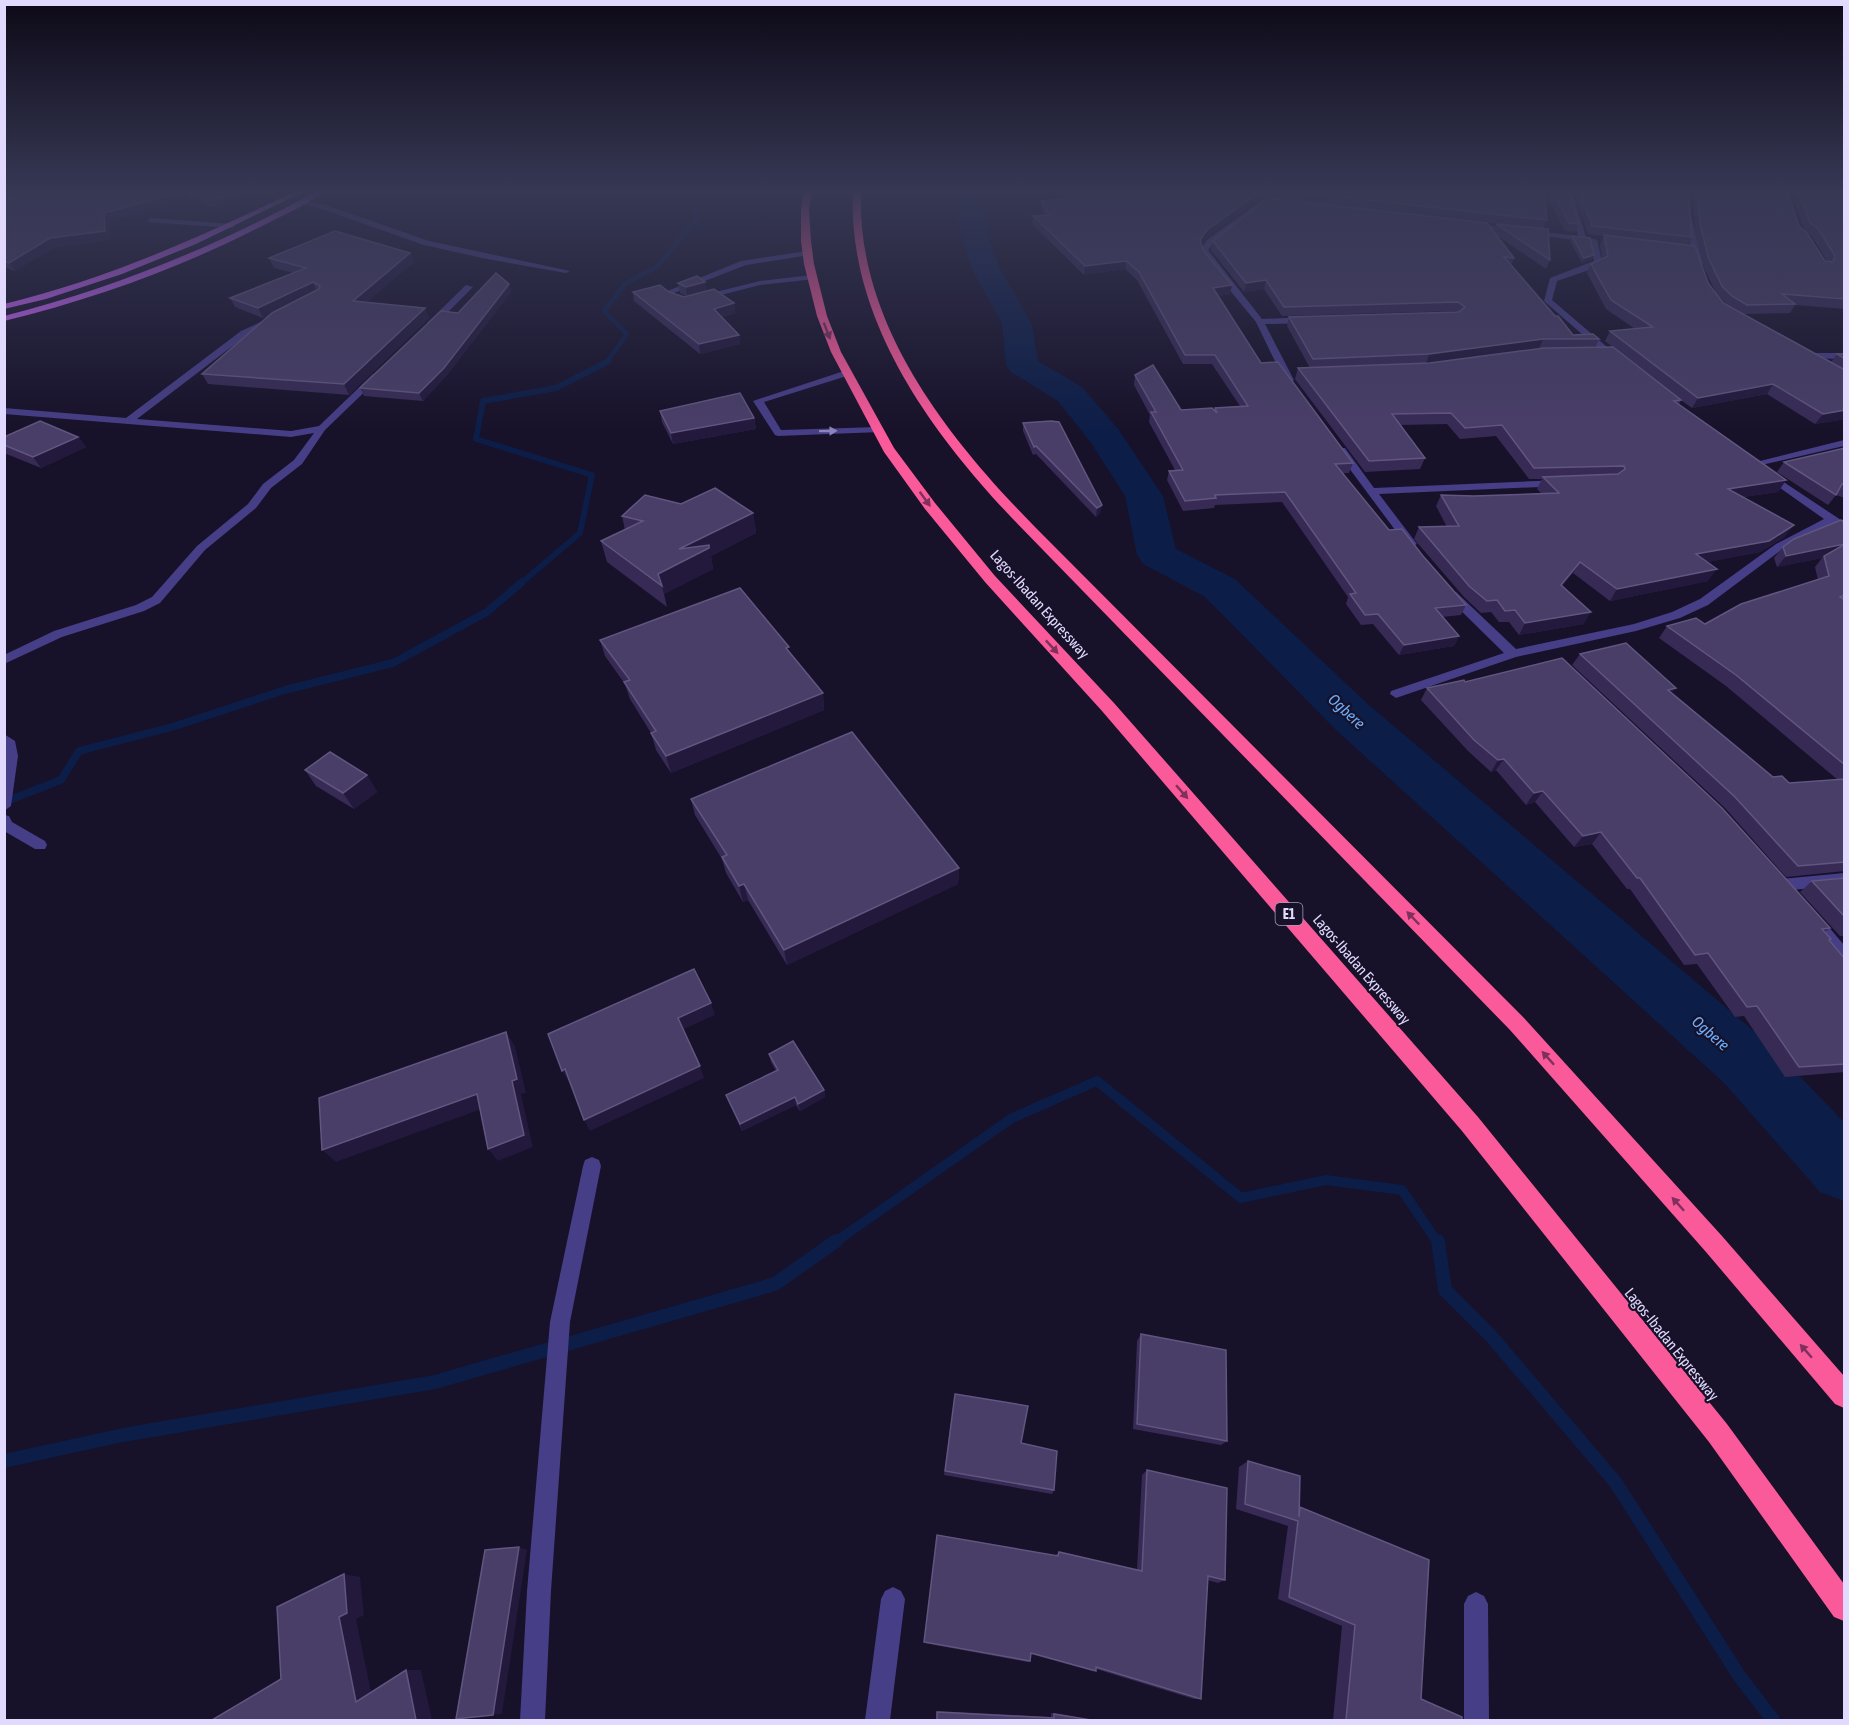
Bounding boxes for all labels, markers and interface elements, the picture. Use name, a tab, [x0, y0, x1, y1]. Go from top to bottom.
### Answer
one-way arrow	[823, 322, 833, 340]
one-way arrow	[819, 427, 838, 436]
one-way arrow	[918, 492, 930, 507]
street label: Lagos-Ibadan Expressway	[987, 546, 1093, 662]
one-way arrow	[1045, 639, 1059, 654]
water label: Ogbere	[1324, 690, 1369, 733]
one-way arrow	[1175, 784, 1188, 799]
road number: E1	[1276, 903, 1302, 925]
street label: Lagos-Ibadan Expressway	[1310, 911, 1414, 1027]
one-way arrow	[1407, 911, 1421, 925]
water label: Ogbere	[1688, 1012, 1733, 1055]
one-way arrow	[1541, 1051, 1555, 1066]
one-way arrow	[1672, 1197, 1685, 1212]
street label: Lagos-Ibadan Expressway	[1621, 1284, 1723, 1404]
one-way arrow	[1800, 1344, 1813, 1359]

